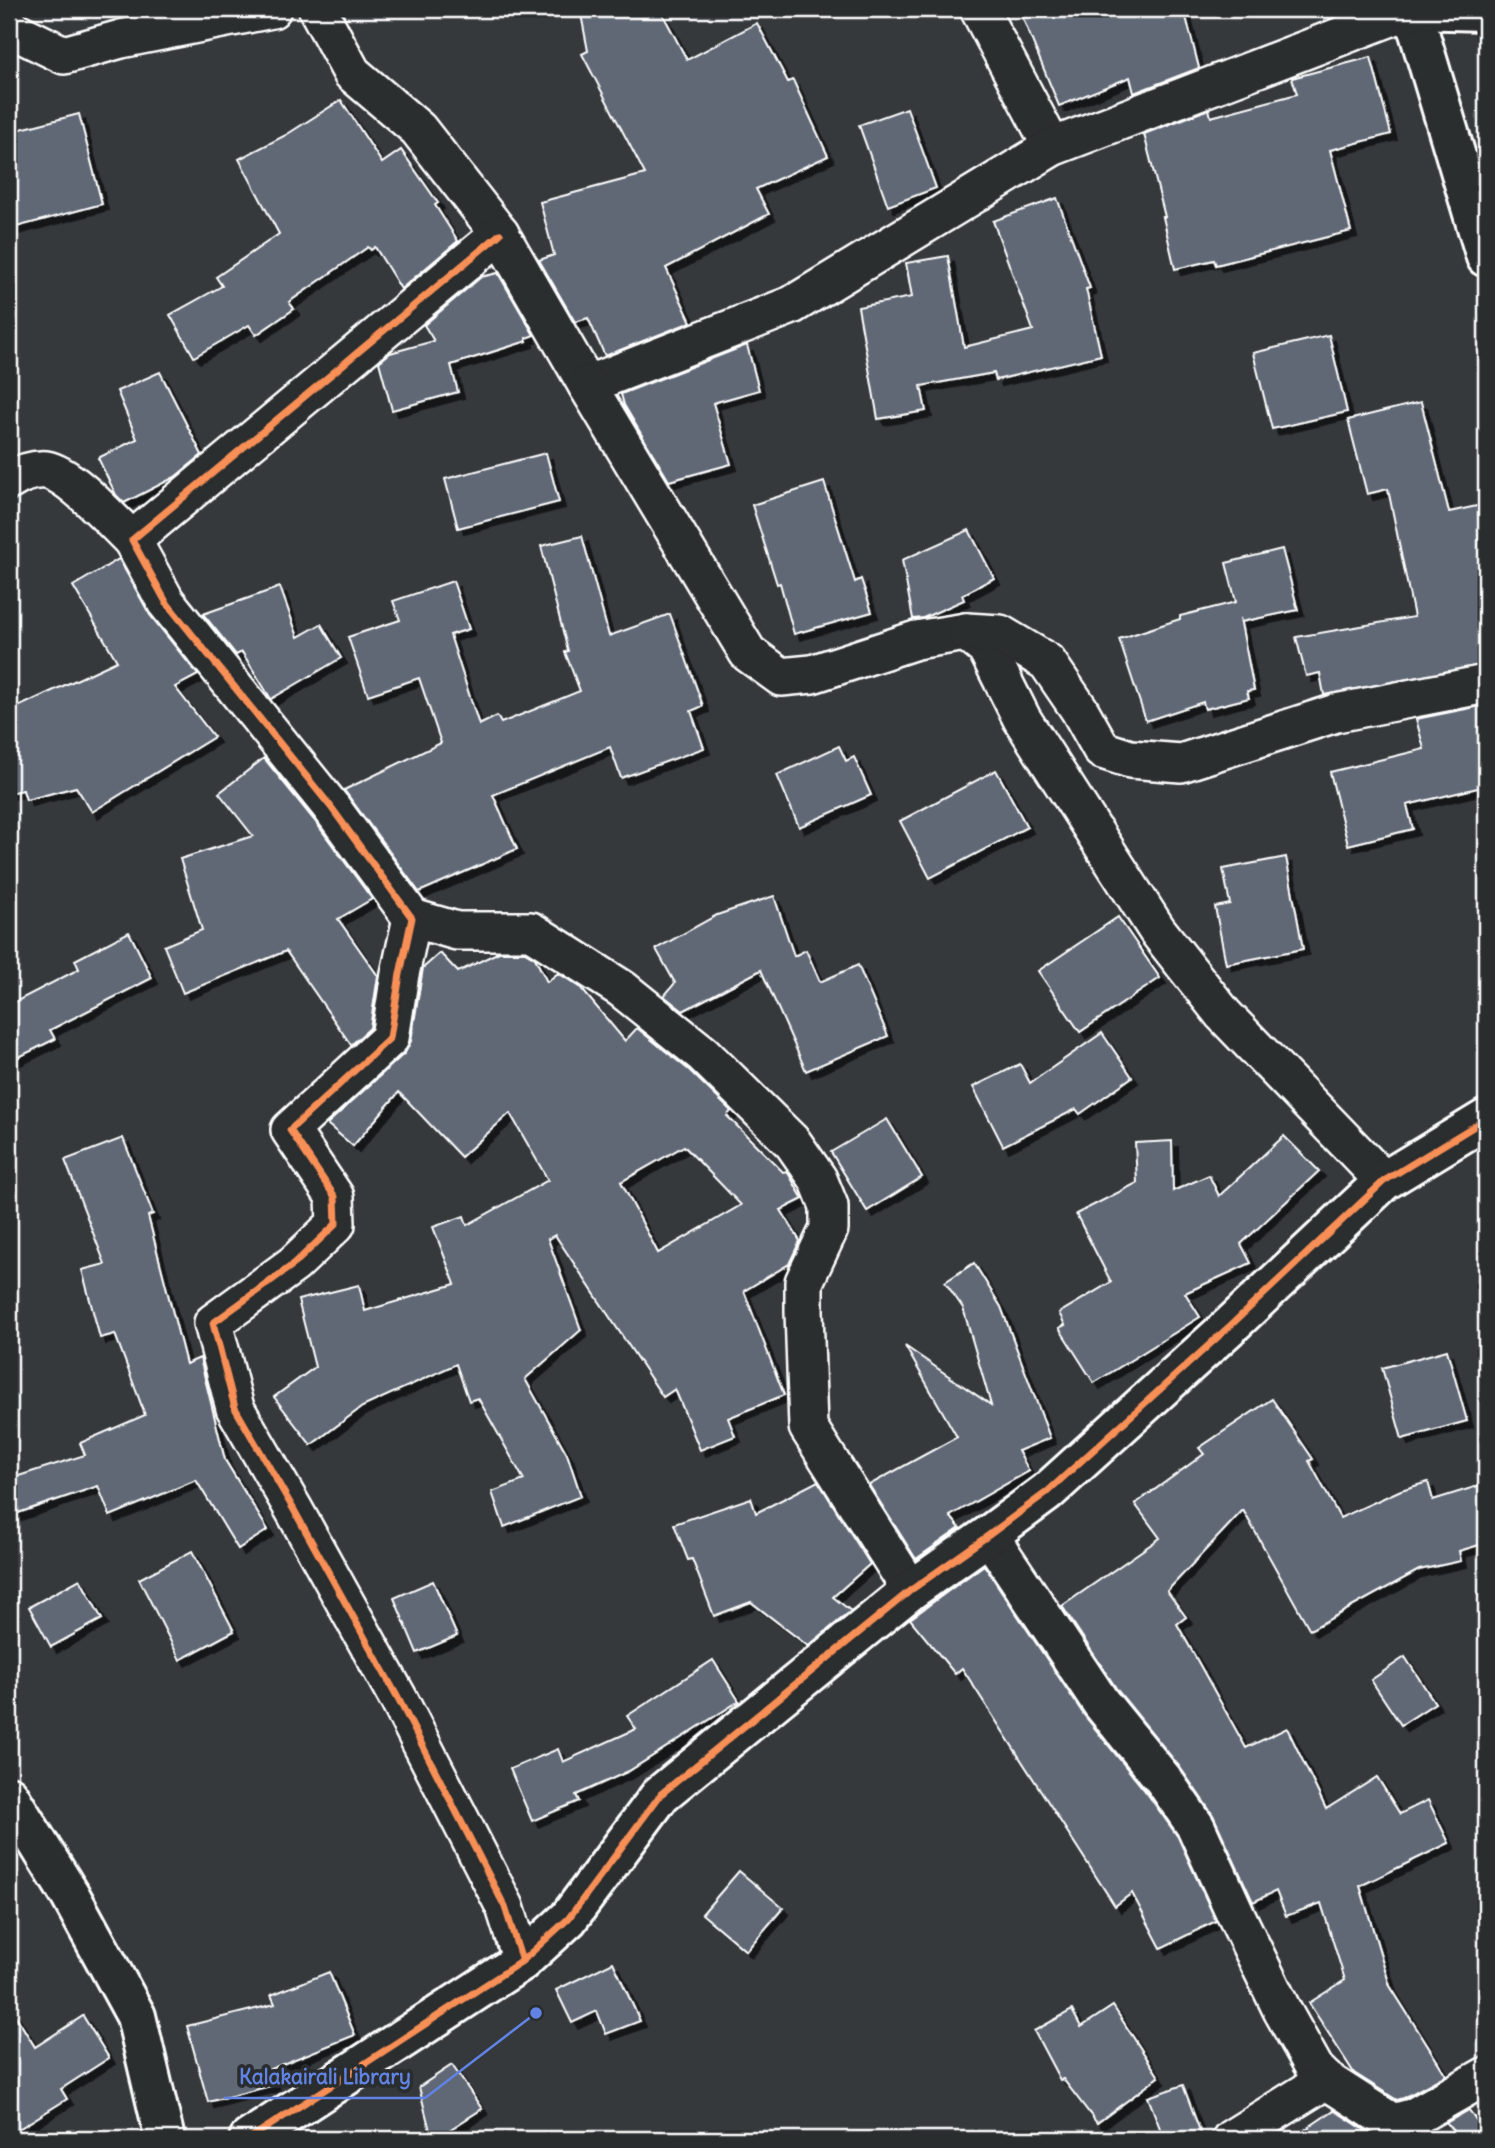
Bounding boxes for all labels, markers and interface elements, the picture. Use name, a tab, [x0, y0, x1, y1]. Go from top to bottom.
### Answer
callout: Kalakairali Library	[224, 2056, 425, 2098]
text: Kalakairali Library	[239, 2063, 411, 2090]

